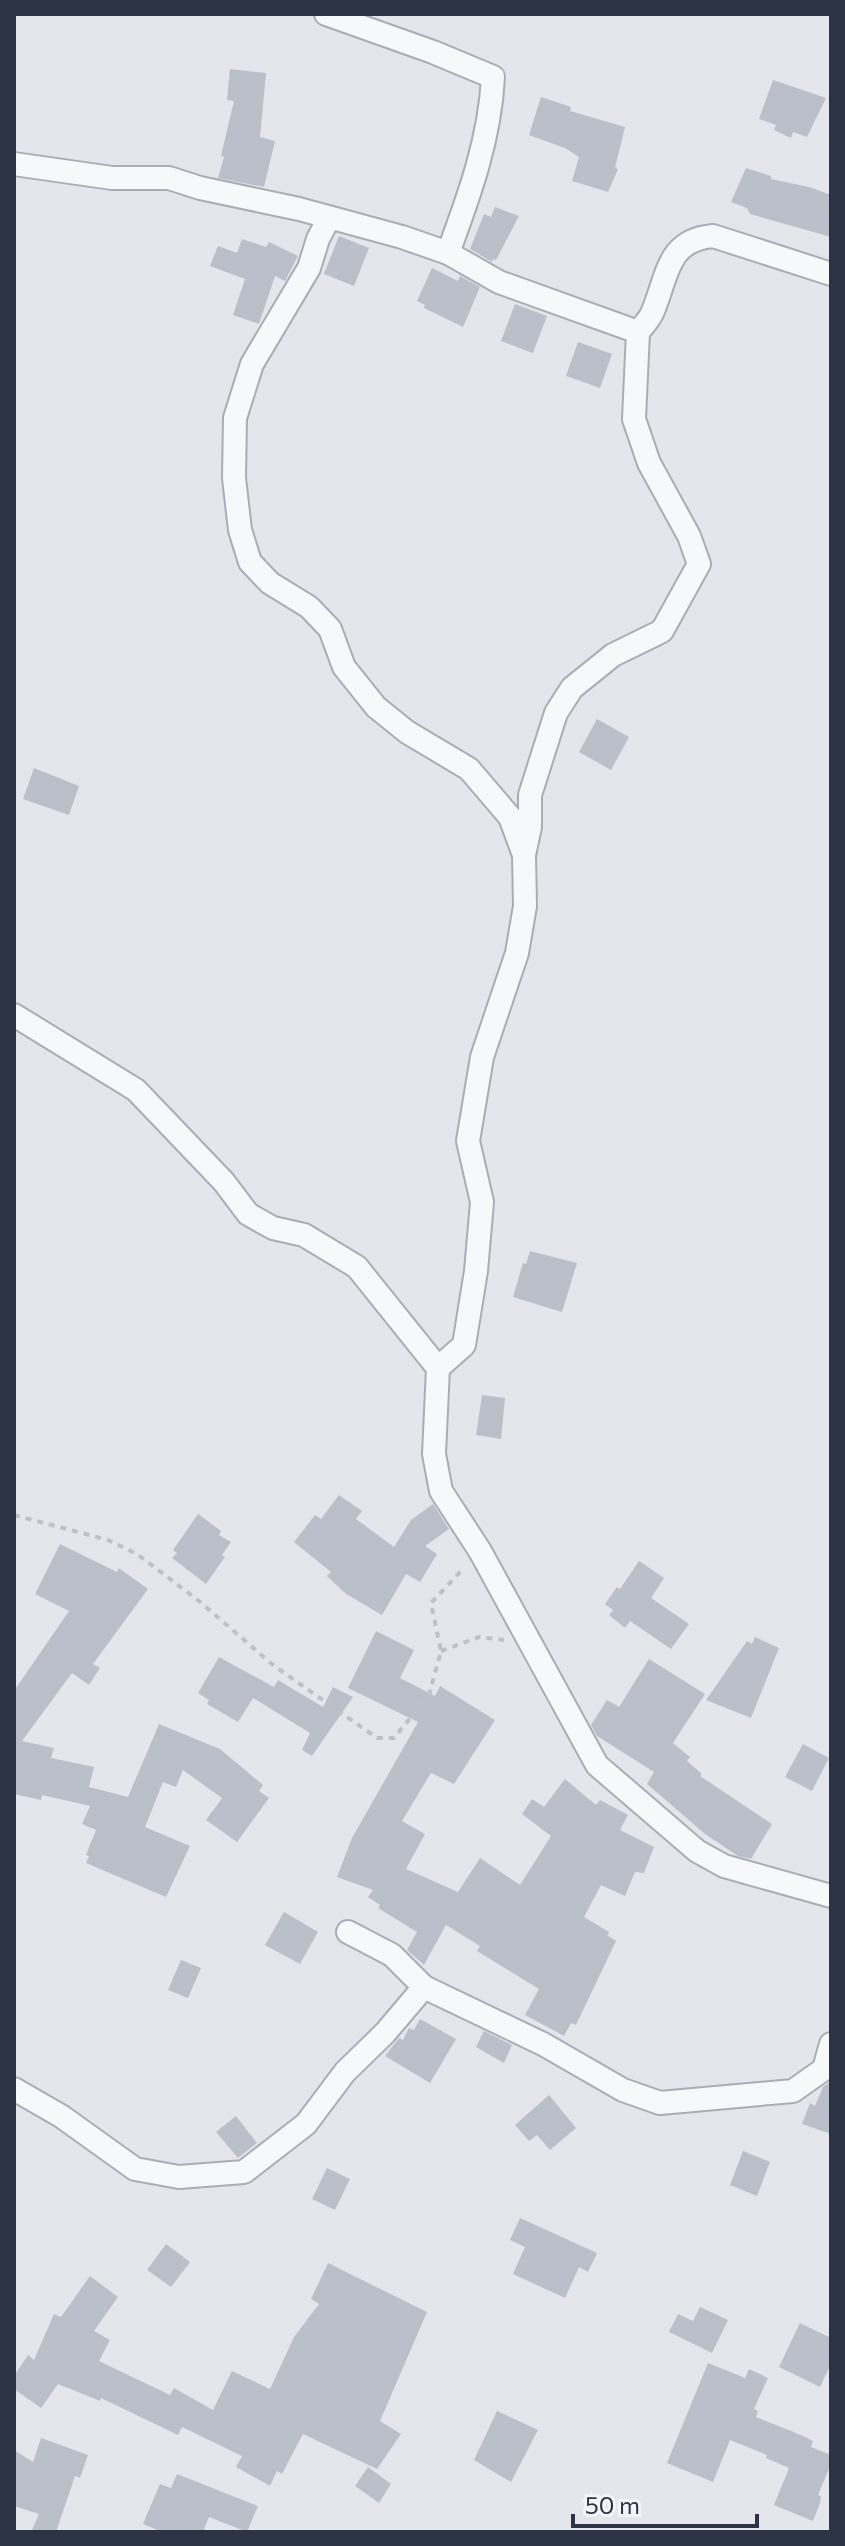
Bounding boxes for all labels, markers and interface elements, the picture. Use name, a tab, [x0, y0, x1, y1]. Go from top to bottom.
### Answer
scale bar	[573, 2478, 757, 2528]
text: 50 m	[585, 2490, 640, 2519]

